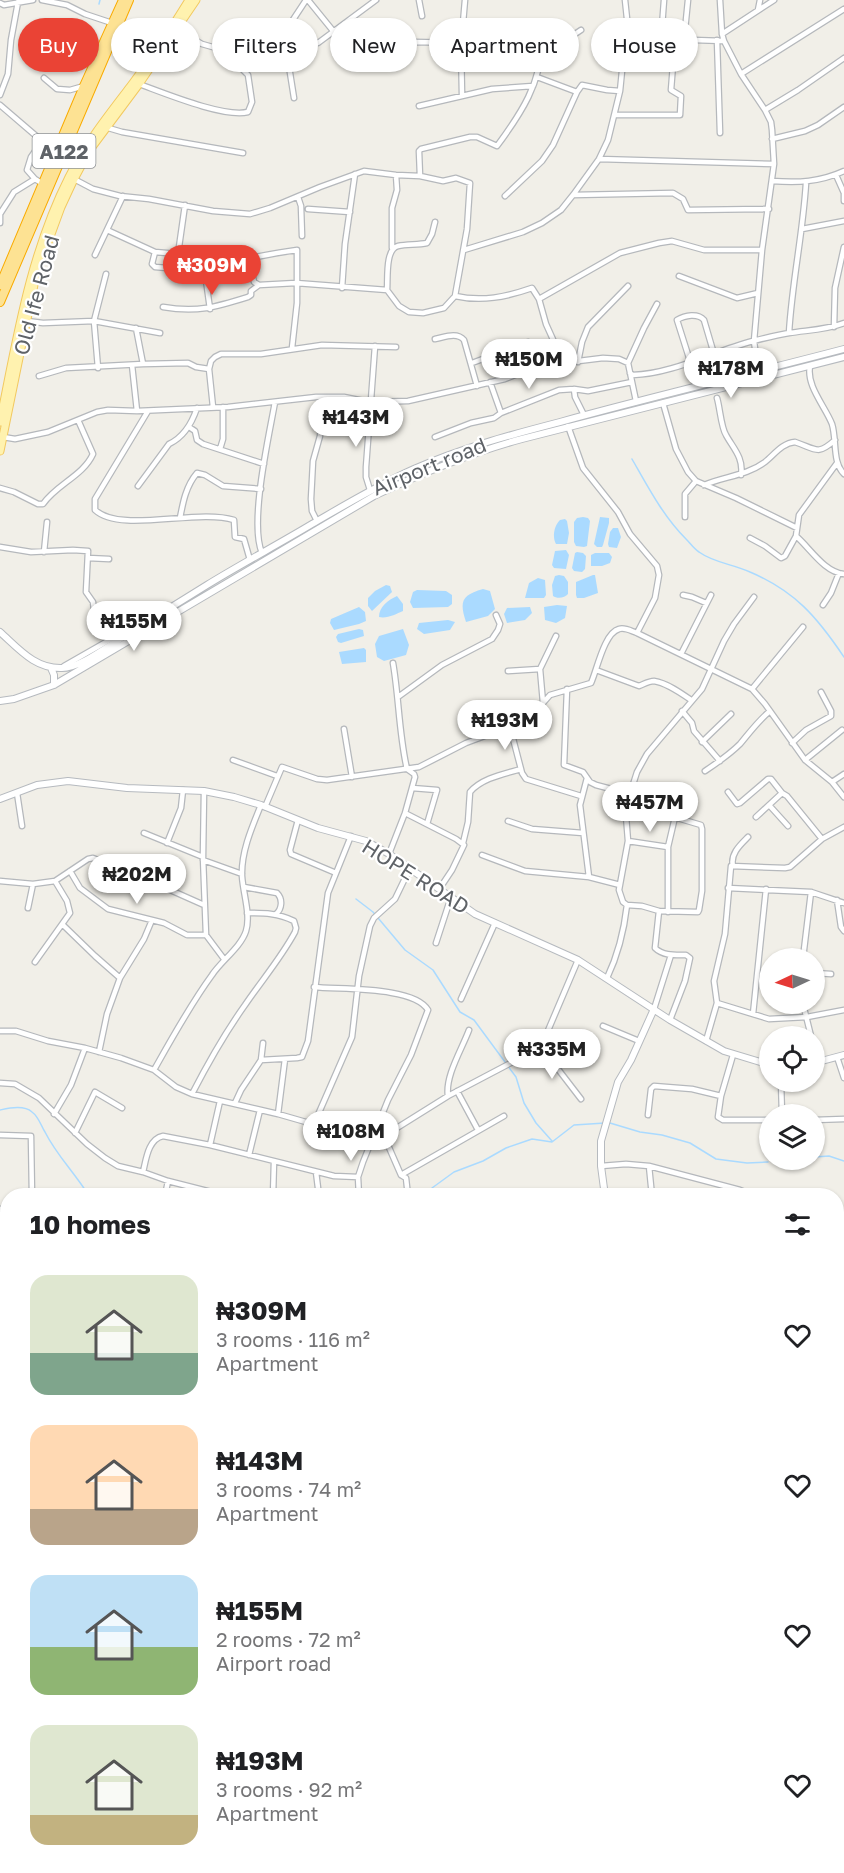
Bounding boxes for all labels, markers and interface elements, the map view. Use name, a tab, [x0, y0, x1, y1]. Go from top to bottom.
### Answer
chip: Buy	[18, 18, 99, 72]
chip: Rent	[111, 18, 200, 72]
chip: Filters	[212, 18, 318, 72]
chip: New	[330, 18, 417, 72]
chip: Apartment	[429, 18, 579, 72]
chip: House	[591, 18, 698, 72]
road number: A122	[32, 134, 96, 168]
street label: Old Ife Road	[8, 232, 64, 358]
pin: ₦309M	[170, 245, 254, 296]
text: ₦309M	[177, 252, 247, 276]
pin: ₦150M	[487, 339, 571, 390]
text: ₦150M	[495, 346, 563, 370]
pin: ₦178M	[689, 348, 773, 399]
text: ₦178M	[698, 355, 764, 379]
pin: ₦143M	[314, 397, 398, 448]
text: ₦143M	[322, 404, 390, 428]
street label: Airport road	[368, 431, 490, 501]
pin: ₦155M	[92, 601, 176, 652]
text: ₦155M	[101, 608, 167, 632]
pin: ₦193M	[463, 700, 547, 751]
text: ₦193M	[471, 707, 539, 731]
pin: ₦457M	[608, 782, 692, 833]
text: ₦457M	[616, 789, 684, 813]
street label: HOPE ROAD	[358, 833, 474, 919]
pin: ₦202M	[95, 854, 179, 905]
text: ₦202M	[102, 861, 172, 885]
north arrow	[759, 948, 825, 1014]
map controls	[759, 948, 825, 1170]
button: locate	[759, 1026, 825, 1092]
pin: ₦335M	[510, 1029, 594, 1080]
text: ₦335M	[518, 1036, 586, 1060]
button: layers	[759, 1104, 825, 1170]
pin: ₦108M	[309, 1111, 393, 1162]
text: ₦108M	[317, 1118, 385, 1142]
icon: filters	[781, 1208, 814, 1241]
text: 10 homes	[30, 1209, 151, 1240]
text: ₦309M	[216, 1295, 307, 1326]
icon: home	[78, 1299, 150, 1371]
icon: heart	[781, 1319, 814, 1352]
text: 3 rooms · 116 m²	[216, 1327, 370, 1351]
text: Apartment	[216, 1351, 319, 1375]
text: ₦143M	[216, 1445, 303, 1476]
icon: home	[78, 1449, 150, 1521]
icon: heart	[781, 1469, 814, 1502]
text: 3 rooms · 74 m²	[216, 1477, 361, 1501]
text: Apartment	[216, 1501, 319, 1525]
text: ₦155M	[216, 1595, 303, 1626]
icon: home	[78, 1599, 150, 1671]
icon: heart	[781, 1619, 814, 1652]
text: 2 rooms · 72 m²	[216, 1627, 361, 1651]
text: Airport road	[216, 1651, 331, 1675]
text: ₦193M	[216, 1745, 304, 1776]
icon: home	[78, 1749, 150, 1821]
icon: heart	[781, 1769, 814, 1802]
text: 3 rooms · 92 m²	[216, 1777, 362, 1801]
text: Apartment	[216, 1801, 319, 1825]

